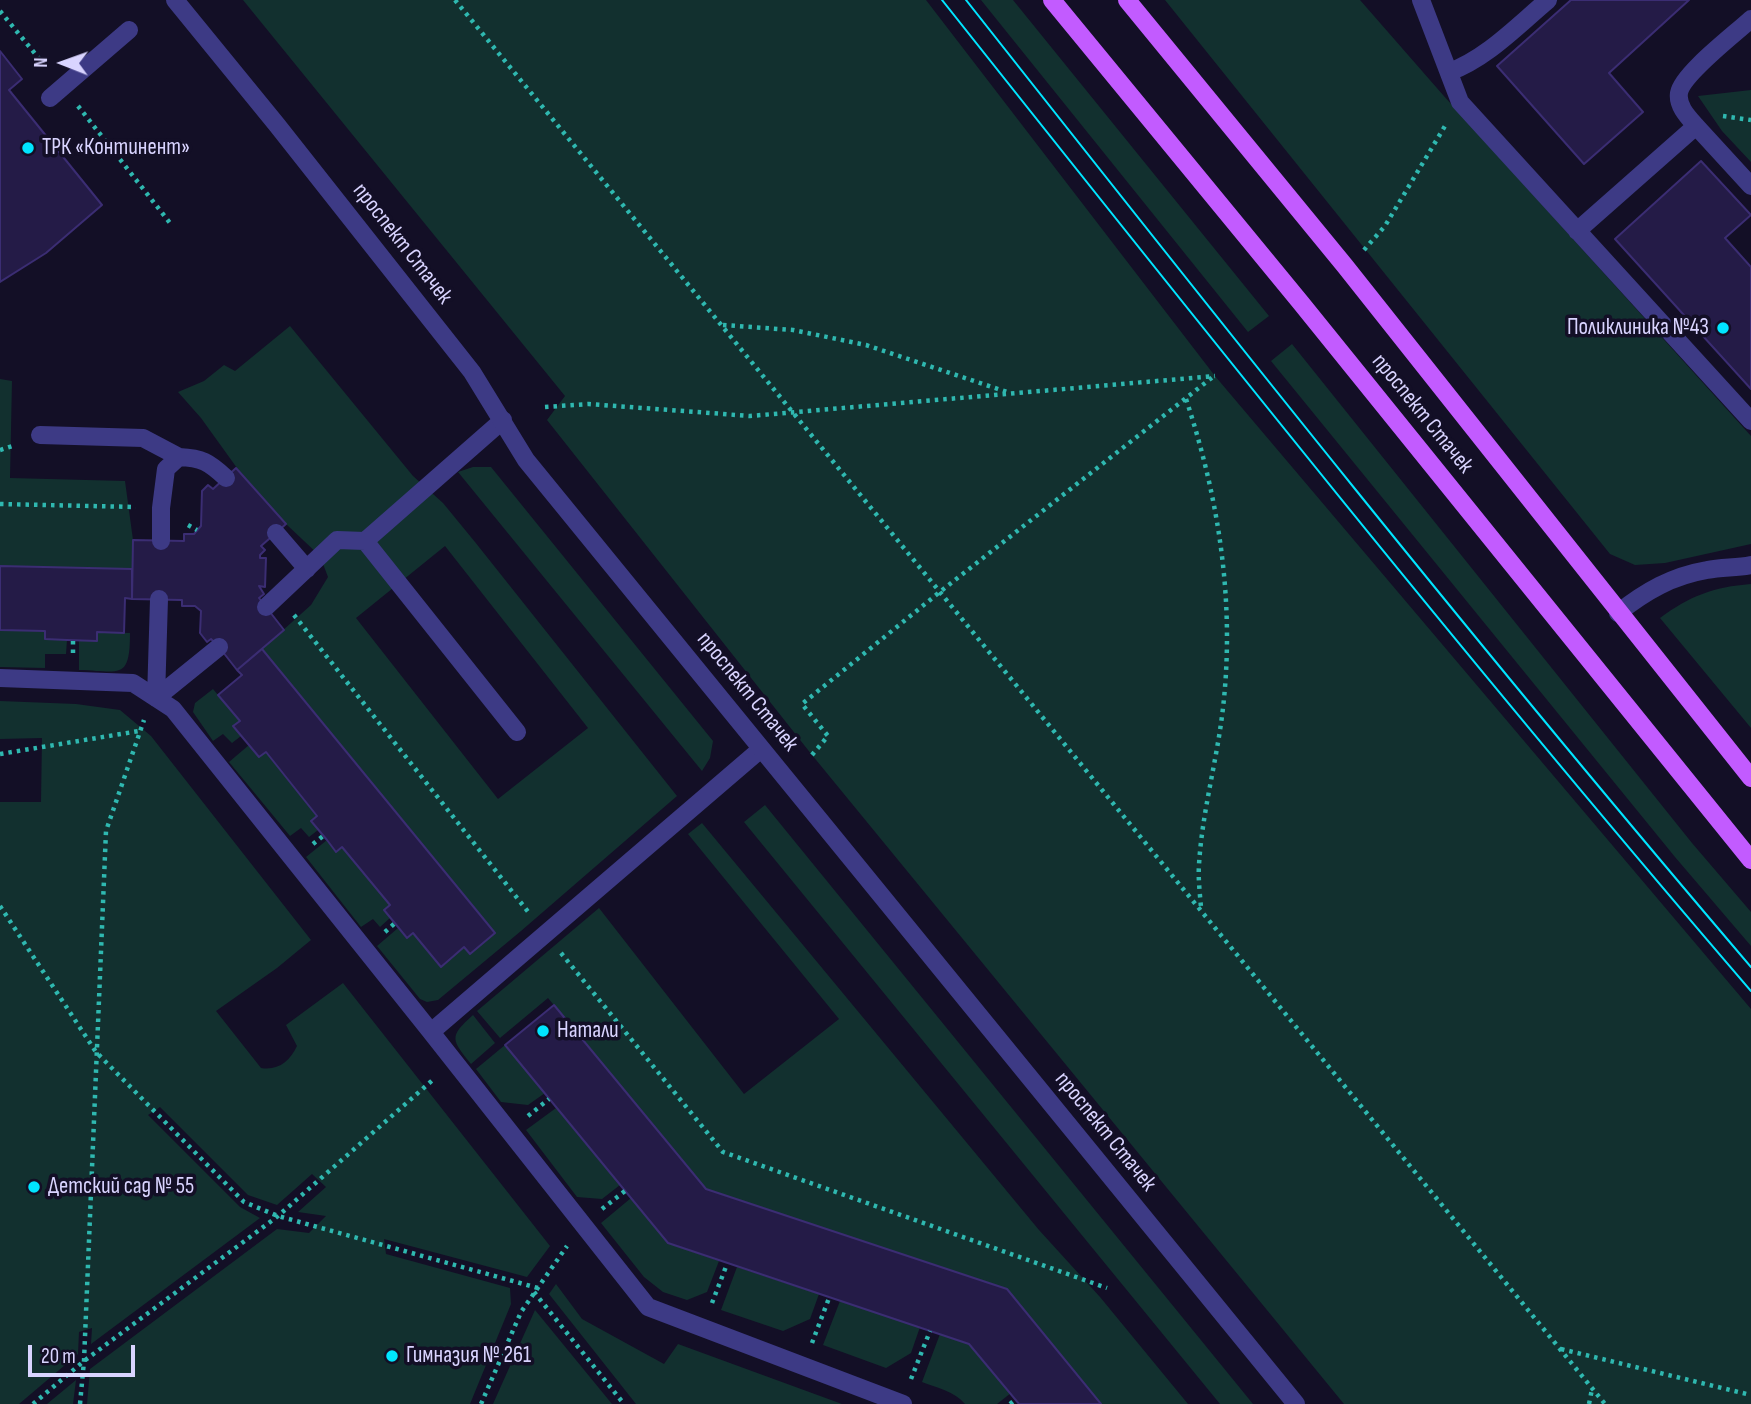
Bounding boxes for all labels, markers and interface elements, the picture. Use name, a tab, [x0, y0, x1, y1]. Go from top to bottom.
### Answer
north arrow	[28, 28, 98, 98]
text: N	[30, 57, 53, 68]
place label: ТРК «Континент»	[42, 134, 190, 162]
marker: ТРК «Континент»	[20, 140, 36, 156]
street label: проспект Стачек	[346, 178, 458, 310]
place label: Поликлиника №43	[1567, 314, 1709, 342]
marker: Поликлиника №43	[1715, 320, 1731, 336]
street label: проспект Стачек	[1365, 349, 1479, 479]
street label: проспект Стачек	[690, 627, 804, 757]
place label: Натали	[557, 1017, 619, 1045]
marker: Натали	[535, 1023, 551, 1039]
street label: проспект Стачек	[1048, 1067, 1162, 1197]
place label: Детский сад № 55	[48, 1173, 194, 1201]
marker: Детский сад № 55	[26, 1179, 42, 1195]
scale bar	[32, 1330, 138, 1374]
place label: Гимназия № 261	[406, 1342, 531, 1370]
text: 20 m	[41, 1344, 76, 1369]
marker: Гимназия № 261	[384, 1348, 400, 1364]

